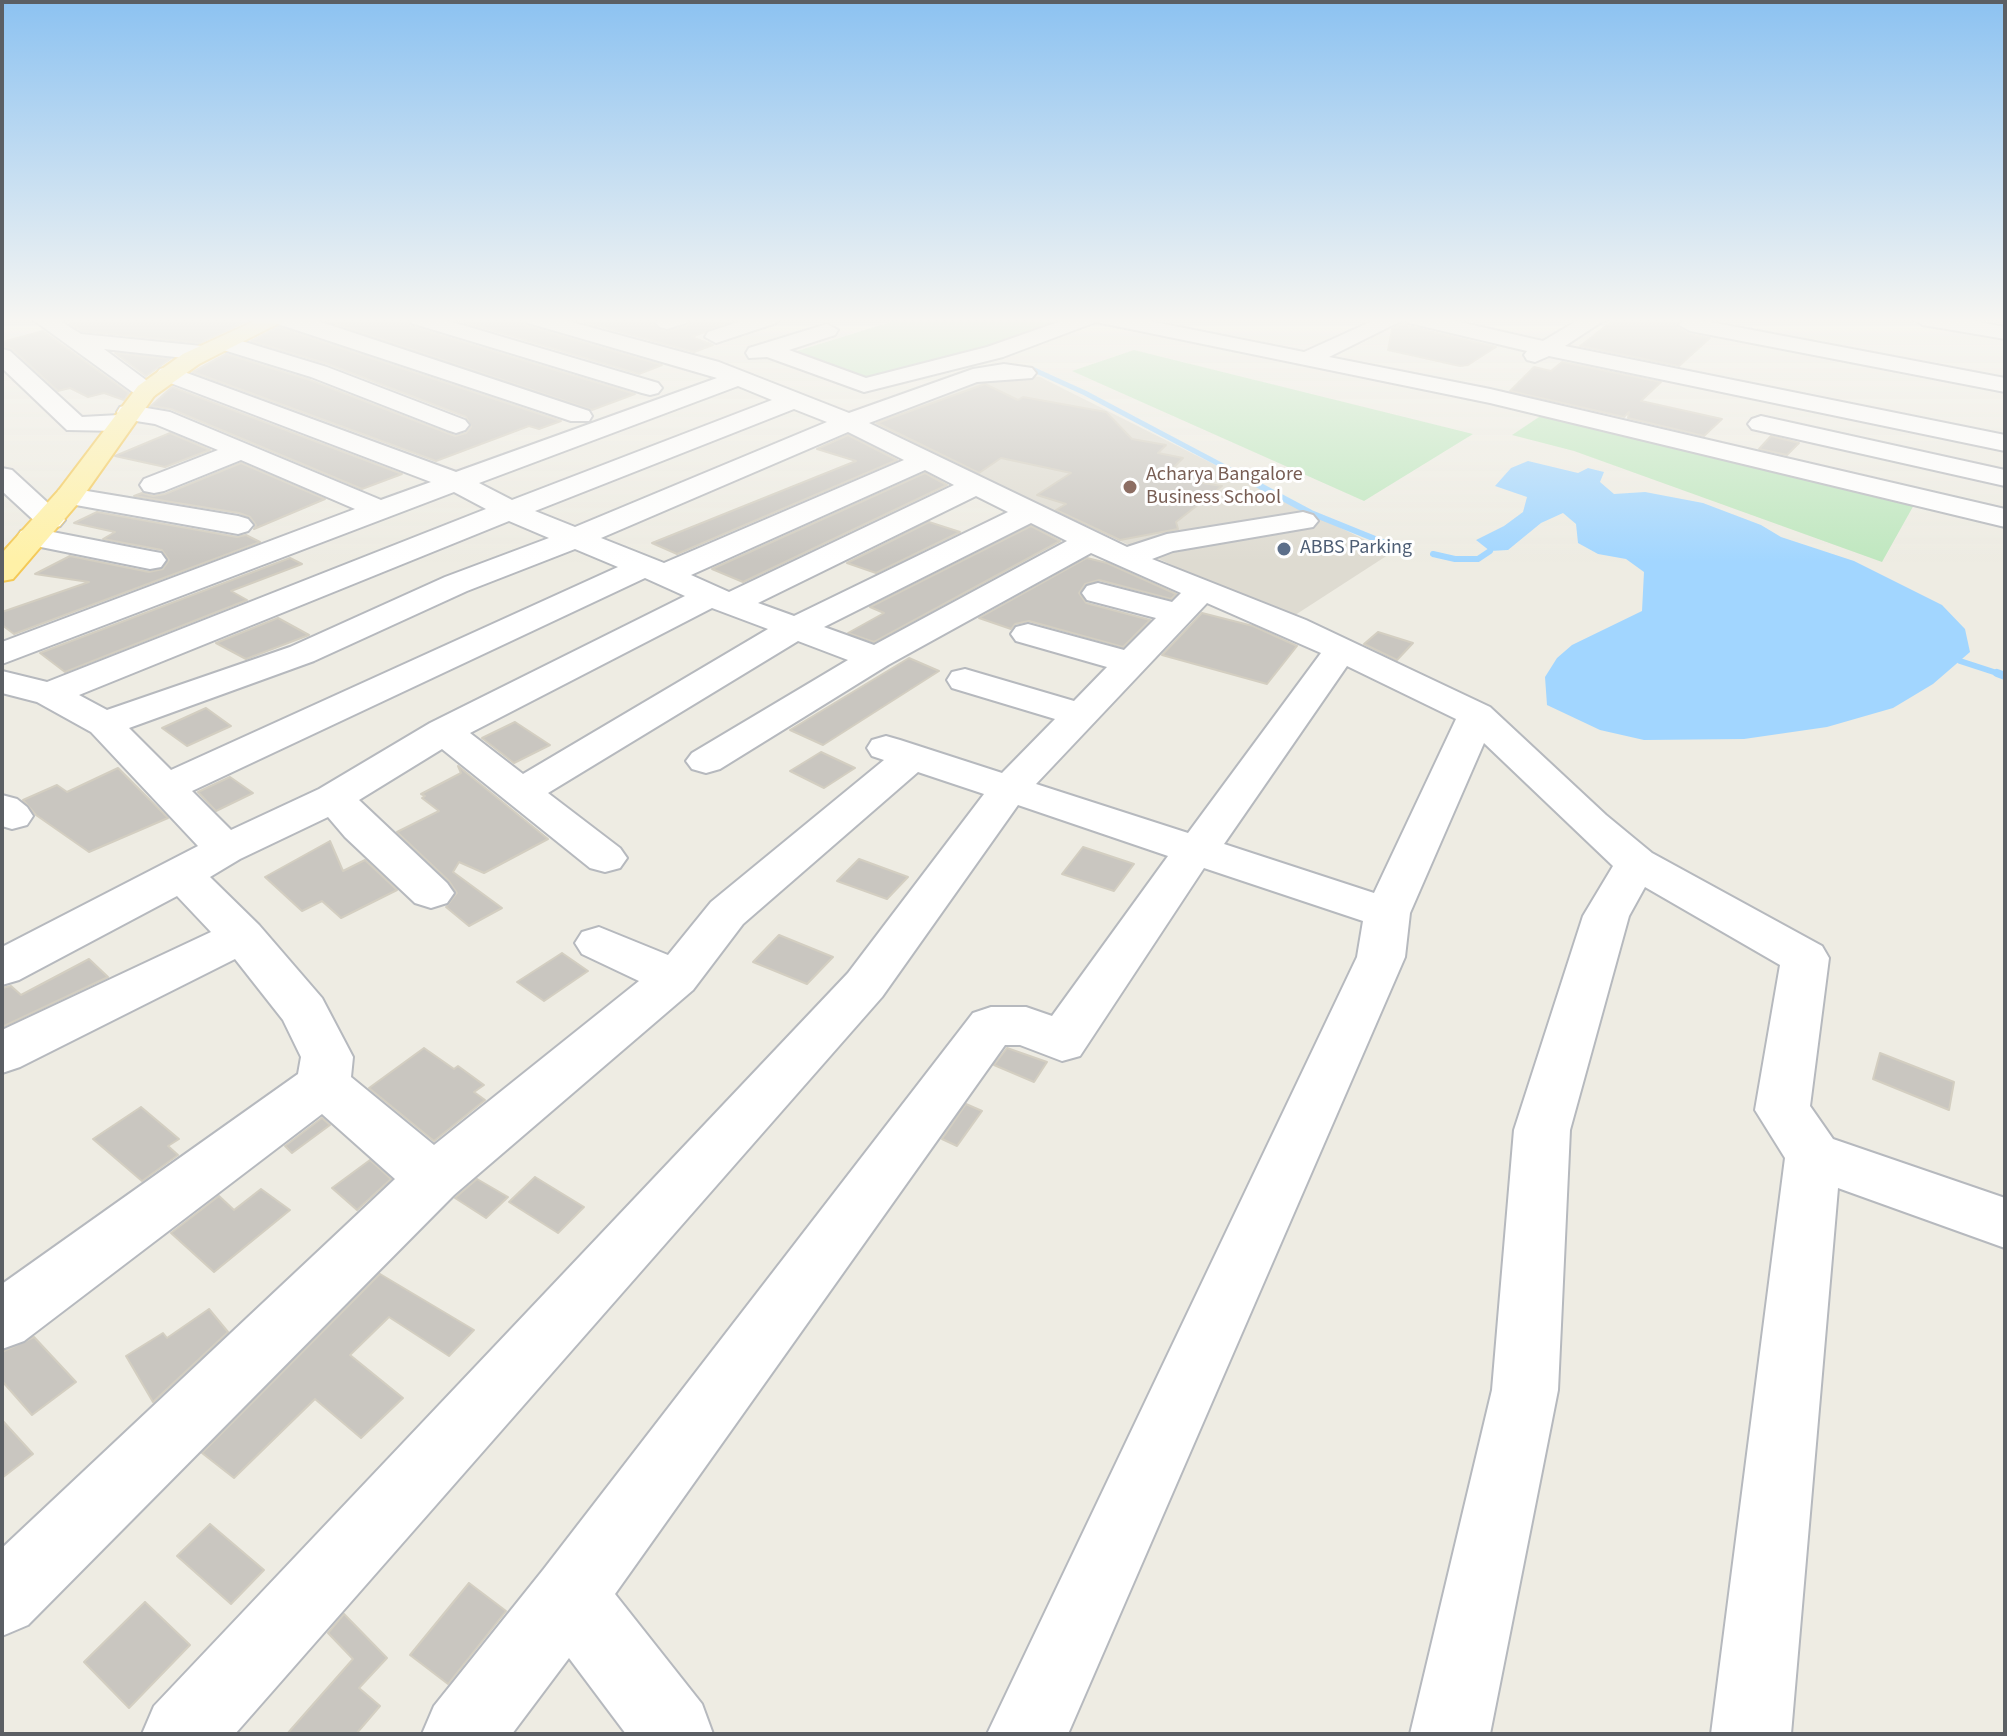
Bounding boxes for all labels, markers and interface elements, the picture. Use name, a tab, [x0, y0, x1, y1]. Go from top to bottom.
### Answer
place label: Acharya Bangalore Business School	[1146, 464, 1303, 511]
marker: Acharya Bangalore Business School	[1121, 478, 1139, 496]
place label: ABBS Parking	[1300, 537, 1412, 561]
marker: ABBS Parking	[1275, 540, 1293, 558]

